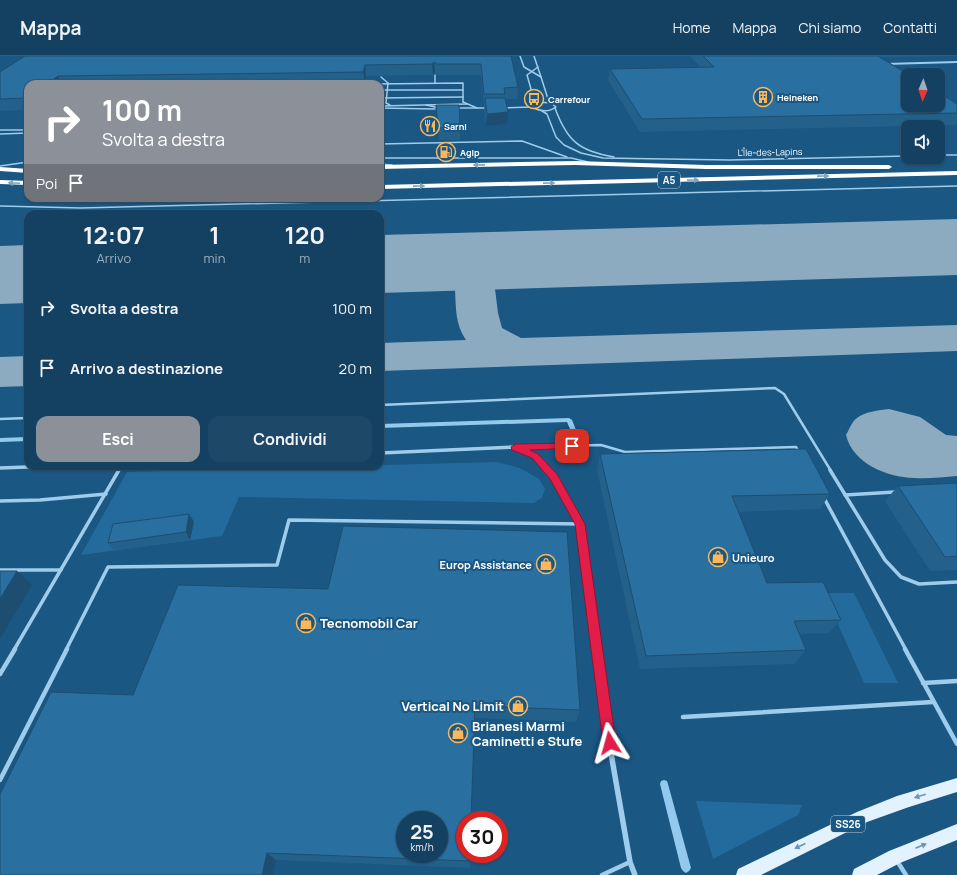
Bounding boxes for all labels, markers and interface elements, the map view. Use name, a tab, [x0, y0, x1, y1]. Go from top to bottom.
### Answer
text: Mappa	[20, 15, 82, 41]
text: Home	[673, 18, 711, 37]
text: Mappa	[733, 18, 776, 37]
text: Chi siamo	[798, 18, 861, 37]
text: Contatti	[883, 18, 937, 37]
north arrow	[901, 68, 945, 112]
map controls	[901, 68, 945, 164]
building icon: Heineken	[752, 86, 774, 108]
bus stop icon: Carrefour	[523, 88, 545, 110]
text: 100 m	[102, 91, 182, 129]
place label: Heineken	[777, 91, 818, 104]
place label: Carrefour	[548, 93, 591, 106]
icon: right	[36, 96, 88, 148]
restaurant icon: Sarni	[419, 115, 441, 137]
place label: Sarni	[444, 120, 467, 133]
button: sound	[901, 120, 945, 164]
text: Svolta a destra	[102, 127, 225, 151]
fuel station icon: Agip	[435, 141, 457, 163]
street label: L'Île-des-Lapins	[737, 145, 803, 159]
place label: Agip	[460, 146, 480, 159]
one-way arrow	[472, 162, 485, 168]
icon: arrive	[65, 172, 87, 194]
road number: A5	[658, 172, 680, 188]
text: Poi	[36, 173, 57, 194]
one-way arrow	[817, 173, 829, 180]
one-way arrow	[687, 176, 699, 183]
one-way arrow	[7, 180, 20, 186]
one-way arrow	[543, 180, 556, 186]
one-way arrow	[413, 183, 426, 189]
text: 12:07	[83, 218, 145, 251]
text: 1	[209, 218, 220, 251]
text: 120	[284, 218, 325, 251]
text: Arrivo	[96, 249, 131, 267]
text: min	[204, 249, 225, 267]
text: m	[299, 249, 310, 267]
icon: right	[36, 297, 58, 319]
text: Svolta a destra	[70, 298, 178, 319]
text: 100 m	[332, 298, 372, 319]
icon: arrive	[36, 357, 58, 379]
text: Arrivo a destinazione	[70, 358, 223, 379]
text: 20 m	[339, 358, 372, 379]
button: Esci	[36, 416, 200, 462]
button: Condividi	[208, 416, 372, 462]
pin	[555, 429, 589, 463]
icon: arrive	[561, 435, 583, 457]
shop icon: Unieuro	[707, 546, 729, 568]
place label: Unieuro	[732, 550, 775, 565]
shop icon: Europ Assistance	[535, 553, 557, 575]
place label: Europ Assistance	[440, 557, 532, 572]
shop icon: Tecnomobil Car	[295, 612, 317, 634]
place label: Tecnomobil Car	[320, 614, 418, 632]
shop icon: Vertical No Limit	[507, 695, 529, 717]
place label: Vertical No Limit	[402, 697, 504, 715]
place label: Brianesi Marmi Caminetti e Stufe	[472, 717, 582, 750]
shop icon: Brianesi Marmi Caminetti e Stufe	[447, 722, 469, 744]
position arrow	[589, 722, 631, 764]
one-way arrow	[913, 793, 925, 799]
speed limit sign: 30	[456, 811, 508, 863]
road number: SS26	[831, 816, 865, 832]
text: 25	[410, 818, 434, 845]
text: km/h	[410, 840, 434, 854]
one-way arrow	[794, 843, 806, 849]
one-way arrow	[915, 843, 927, 849]

